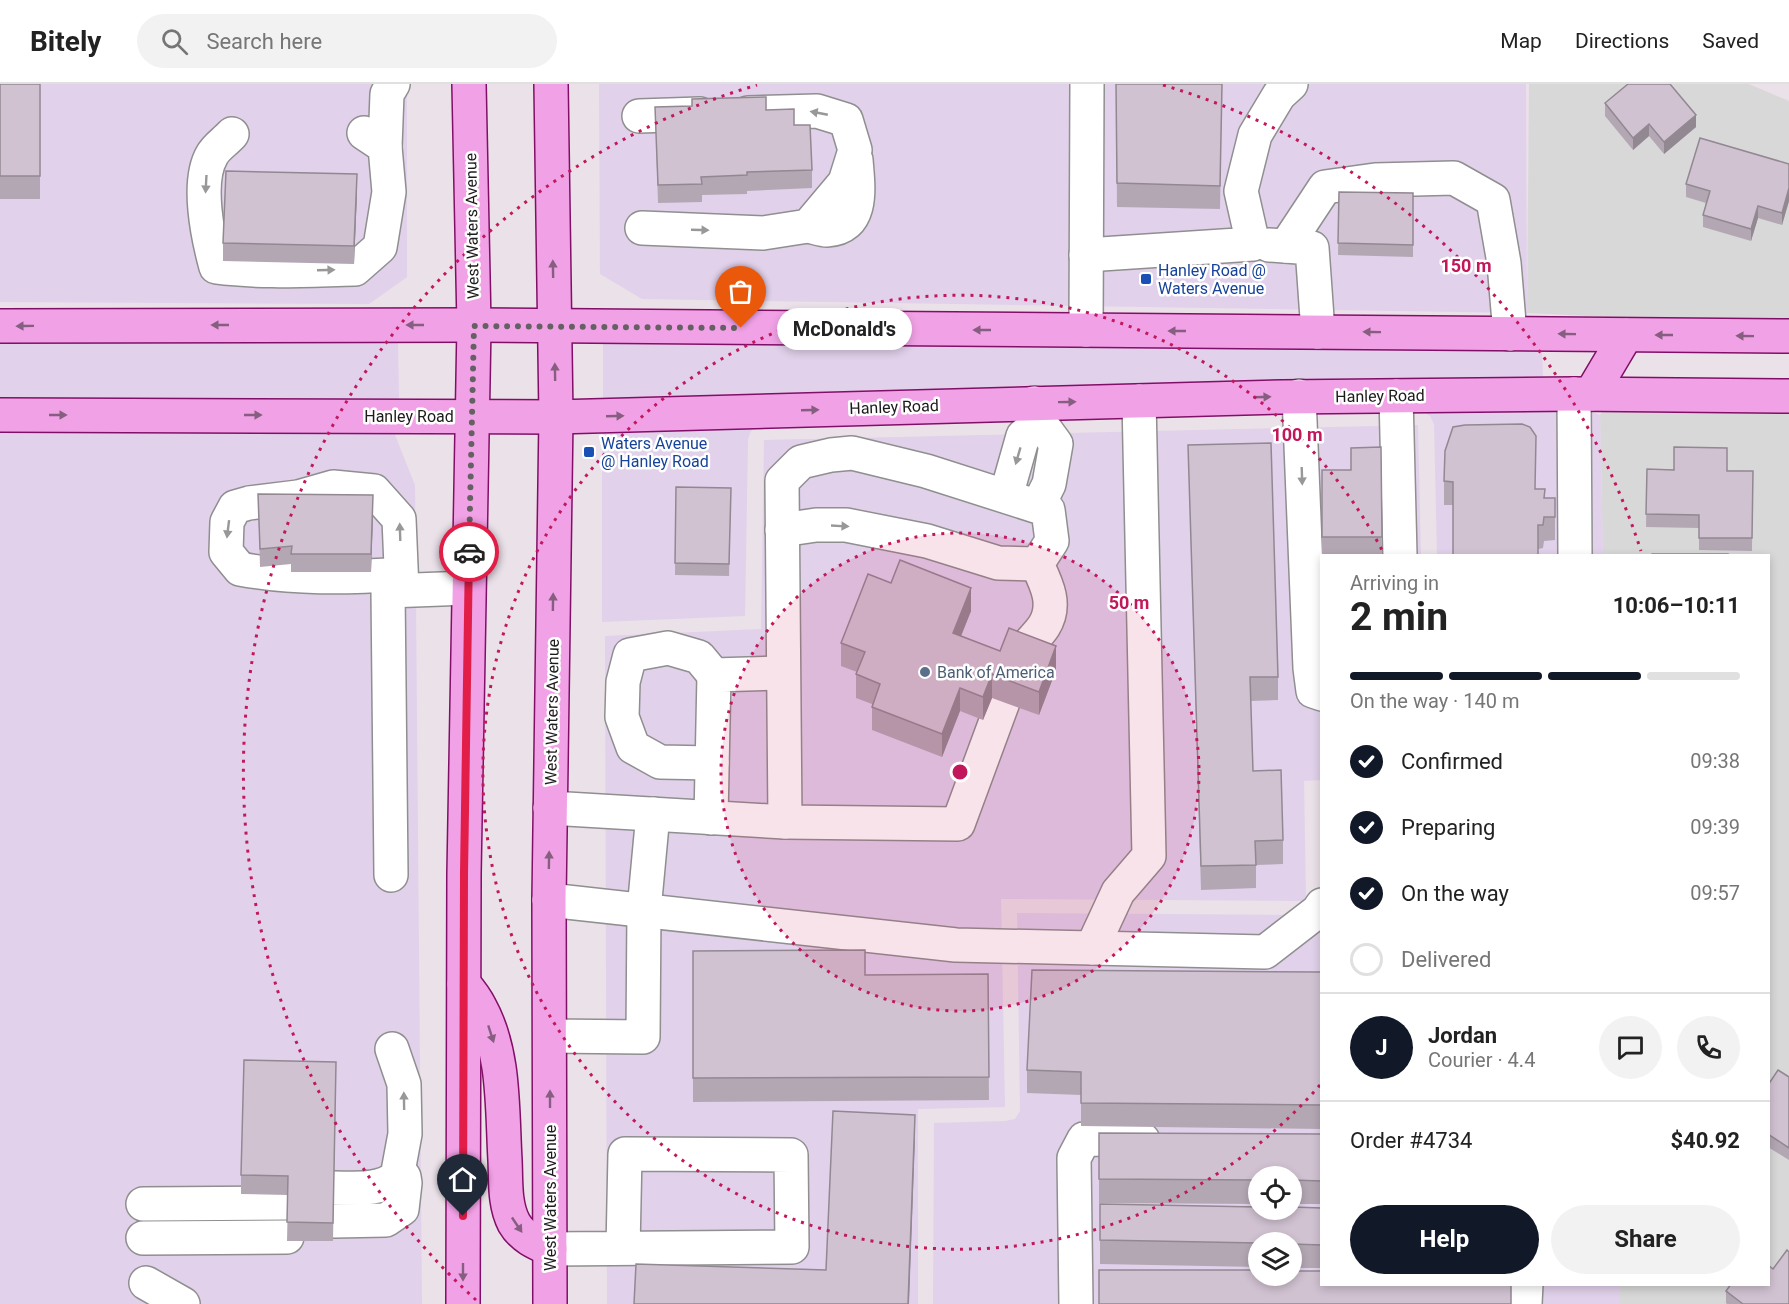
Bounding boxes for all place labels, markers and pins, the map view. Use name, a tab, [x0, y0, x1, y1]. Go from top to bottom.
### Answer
place label: Hanley Road @ Waters Avenue	[1158, 261, 1266, 298]
pin	[715, 266, 766, 328]
marker: Hanley Road @ Waters Avenue	[1139, 272, 1153, 286]
callout: McDonald's	[777, 307, 912, 349]
place label: Waters Avenue @ Hanley Road	[601, 434, 709, 471]
marker: Waters Avenue @ Hanley Road	[582, 445, 596, 459]
place label: Bank of America	[937, 663, 1055, 682]
marker: Bank of America	[918, 665, 932, 679]
centre of rings	[950, 762, 970, 782]
pin	[437, 1154, 488, 1216]

